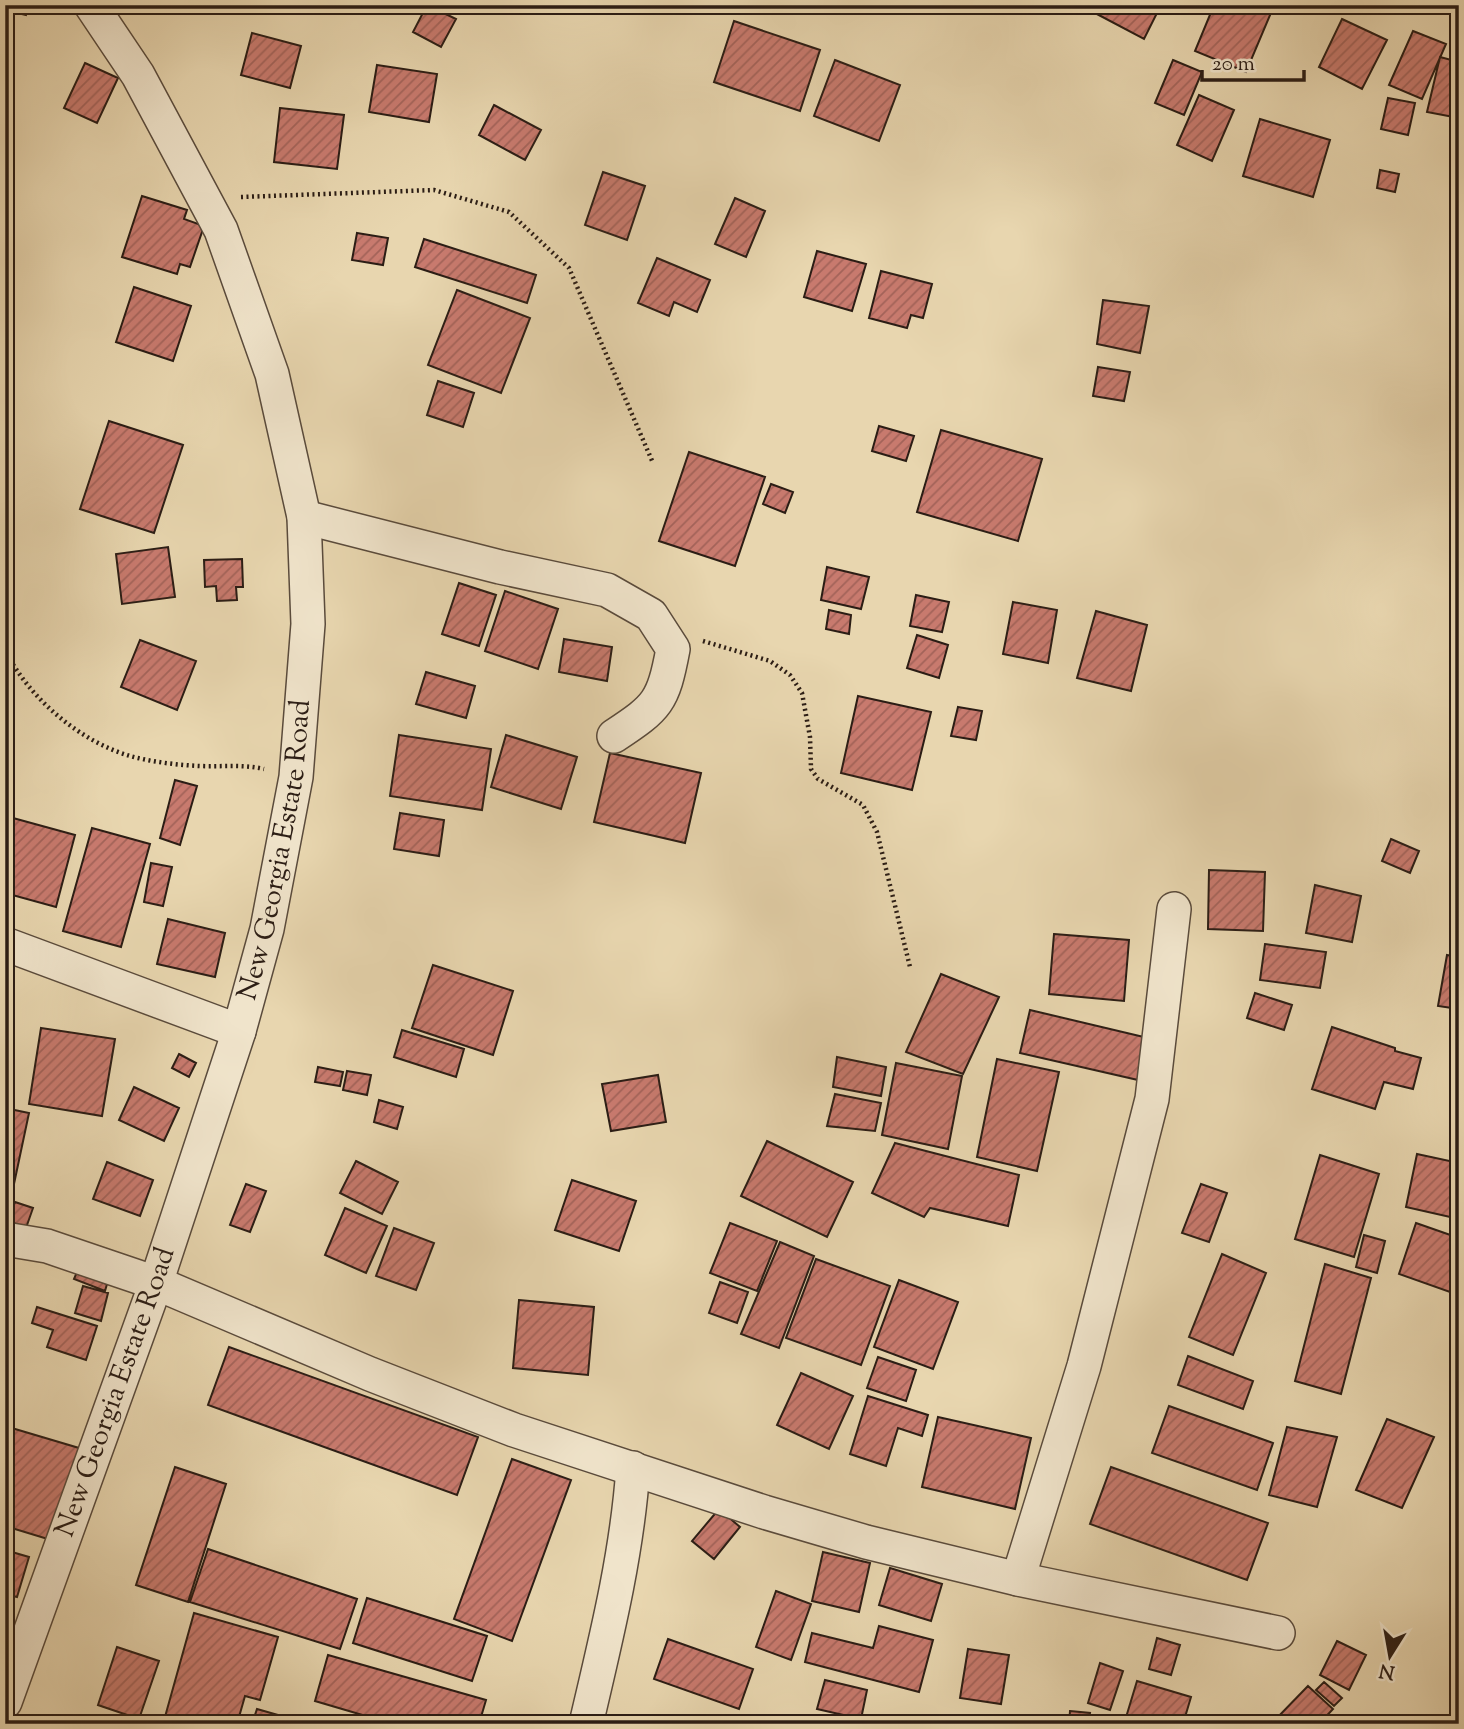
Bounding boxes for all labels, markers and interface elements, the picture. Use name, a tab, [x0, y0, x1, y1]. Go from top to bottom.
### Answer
scale bar	[1202, 38, 1303, 82]
text: 20 m	[1212, 50, 1255, 80]
street label: New Georgia Estate Road	[228, 698, 322, 1005]
street label: New Georgia Estate Road	[46, 1242, 186, 1543]
north arrow	[1356, 1620, 1426, 1690]
text: N	[1377, 1656, 1397, 1685]

